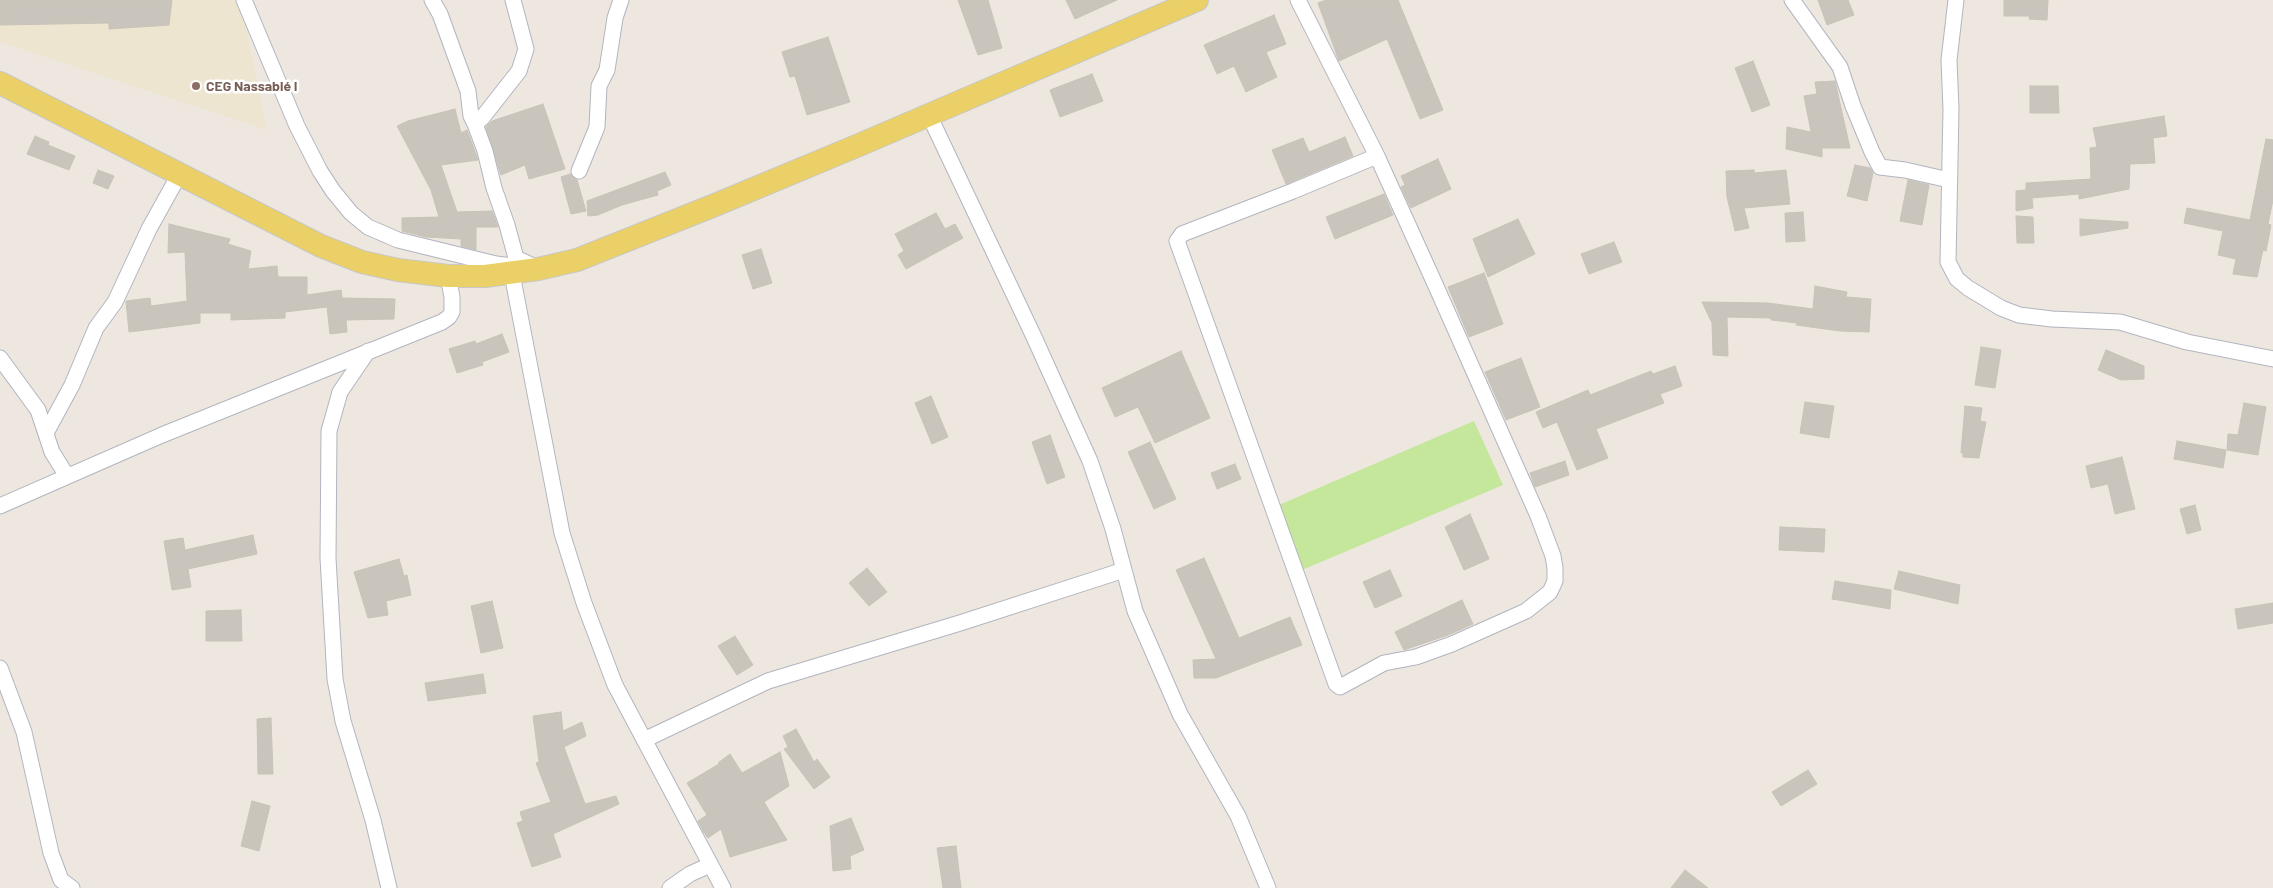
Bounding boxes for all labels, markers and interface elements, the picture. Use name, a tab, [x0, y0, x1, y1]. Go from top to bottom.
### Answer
place label: CEG Nassablé I	[206, 78, 298, 94]
marker: CEG Nassablé I	[190, 80, 202, 92]

